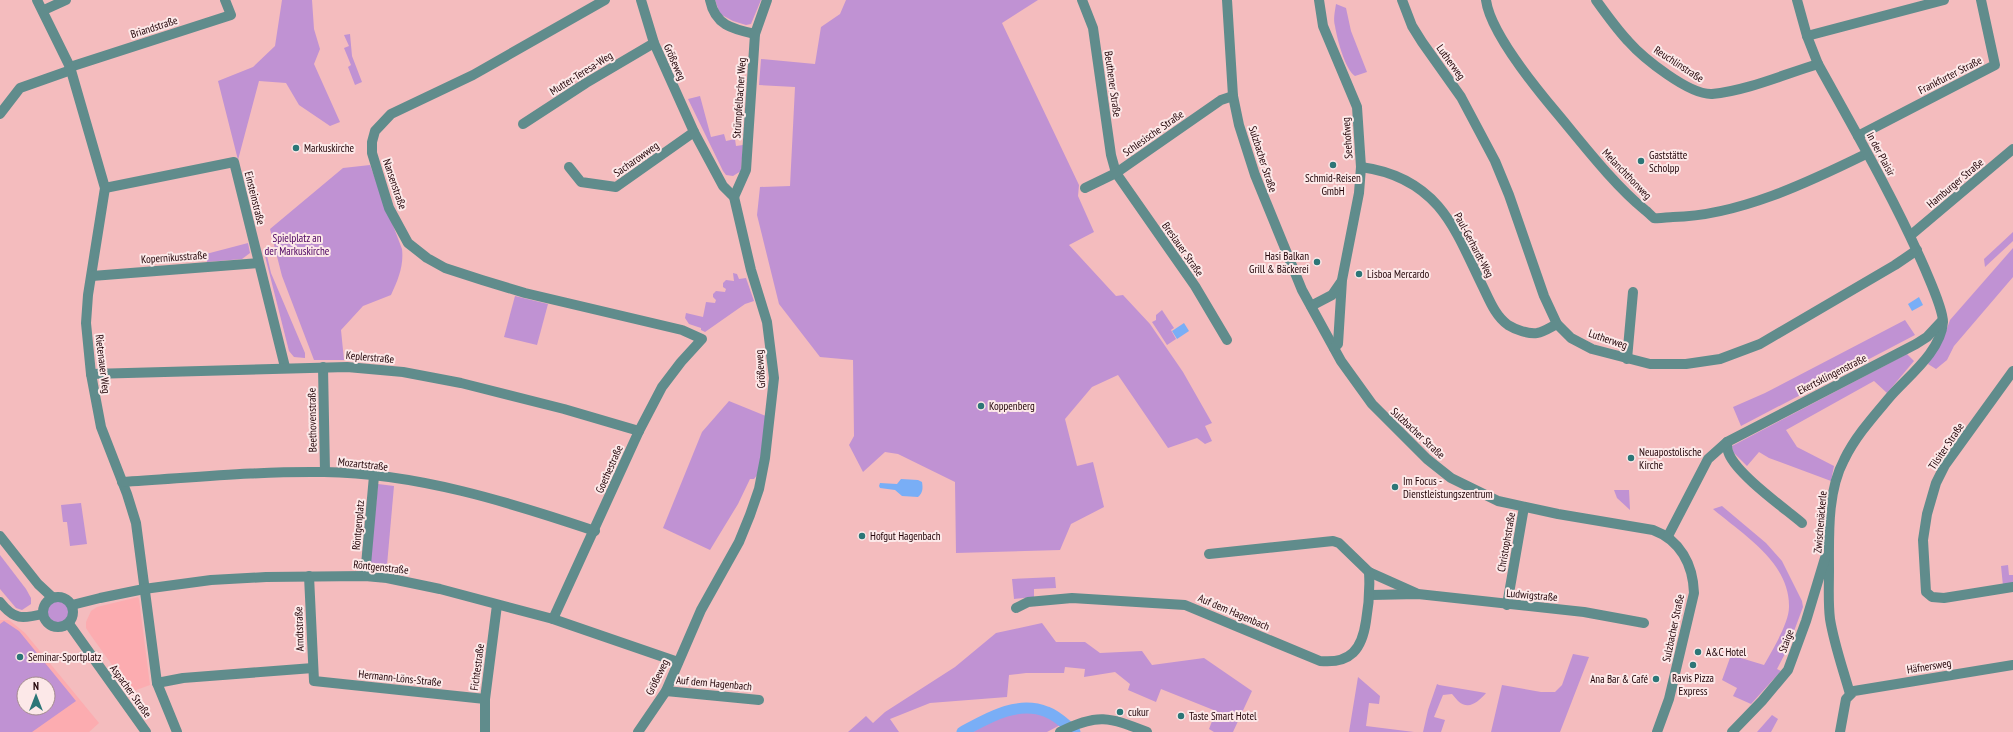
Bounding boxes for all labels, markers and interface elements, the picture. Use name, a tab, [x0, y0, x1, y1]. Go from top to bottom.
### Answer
street label: Briandstraße	[129, 13, 180, 41]
street label: Größeweg	[661, 42, 689, 83]
street label: Lutherweg	[1434, 42, 1469, 83]
street label: Reuchlinstraße	[1651, 43, 1707, 86]
street label: Mutter-Teresa-Weg	[547, 48, 615, 98]
street label: Beuthener Straße	[1101, 50, 1125, 118]
street label: Frankfurter Straße	[1916, 53, 1985, 97]
street label: Strümpfelbacher Weg	[729, 57, 749, 139]
street label: Schlesische Straße	[1120, 107, 1186, 159]
street label: Seehofweg	[1339, 117, 1355, 159]
street label: Sulzbacher Straße	[1246, 124, 1280, 194]
street label: In der Plaisir	[1864, 130, 1898, 178]
street label: Sacharowweg	[611, 138, 662, 180]
place label: Markuskirche	[304, 141, 355, 155]
marker: Markuskirche	[291, 143, 301, 153]
street label: Melanchthonweg	[1599, 146, 1655, 202]
place label: Gaststätte Scholpp	[1649, 148, 1688, 175]
street label: Hamburger Straße	[1924, 155, 1987, 211]
marker: Gaststätte Scholpp	[1636, 156, 1646, 166]
street label: Nansenstraße	[380, 157, 410, 211]
marker: Schmid-Reisen GmbH	[1328, 160, 1338, 170]
street label: Einsteinstraße	[242, 170, 268, 227]
place label: Schmid-Reisen GmbH	[1305, 171, 1361, 198]
street label: Paul-Gerhardt-Weg	[1451, 210, 1497, 280]
street label: Breslauer Straße	[1159, 219, 1207, 279]
park label: Spielplatz an der Markuskirche	[265, 231, 330, 258]
street label: Kopernikusstraße	[141, 248, 208, 266]
place label: Hasi Balkan Grill & Bäckerei	[1249, 249, 1309, 276]
marker: Hasi Balkan Grill & Bäckerei	[1312, 257, 1322, 267]
place label: Lisboa Mercardo	[1367, 267, 1430, 281]
marker: Lisboa Mercardo	[1354, 269, 1364, 279]
street label: Lutherweg	[1587, 326, 1630, 352]
street label: Rietenauer Weg	[92, 334, 114, 395]
street label: Keplerstraße	[345, 348, 395, 366]
street label: Größeweg	[752, 349, 768, 389]
street label: Ekertsklingenstraße	[1795, 350, 1869, 397]
street label: Beethovenstraße	[304, 387, 320, 452]
place label: Koppenberg	[989, 399, 1035, 413]
marker: Koppenberg	[976, 401, 986, 411]
street label: Sulzbacher Straße	[1388, 404, 1448, 462]
street label: Tilsiter Straße	[1925, 419, 1967, 472]
street label: Goethestraße	[592, 442, 626, 495]
place label: Neuapostolische Kirche	[1639, 445, 1702, 472]
marker: Neuapostolische Kirche	[1626, 453, 1636, 463]
street label: Mozartstraße	[337, 454, 389, 474]
place label: Im Focus - Dienstleistungszentrum	[1403, 474, 1493, 501]
marker: Im Focus - Dienstleistungszentrum	[1390, 482, 1400, 492]
street label: Zwischenäckerle	[1810, 490, 1830, 554]
street label: Röntgenplatz	[349, 499, 367, 551]
street label: Christophstraße	[1494, 511, 1518, 573]
place label: Hofgut Hagenbach	[870, 529, 941, 543]
marker: Hofgut Hagenbach	[857, 531, 867, 541]
street label: Röntgenstraße	[353, 557, 410, 577]
street label: Ludwigstraße	[1506, 586, 1559, 604]
street label: Auf dem Hagenbach	[1196, 591, 1272, 633]
street label: Sulzbacher Straße	[1659, 592, 1687, 663]
street label: Arndtstraße	[291, 606, 307, 652]
street label: Staige	[1775, 627, 1797, 655]
street label: Fichtestraße	[467, 642, 487, 691]
place label: A&C Hotel	[1706, 645, 1747, 659]
marker: A&C Hotel	[1693, 647, 1703, 657]
place label: Seminar-Sportplatz	[28, 650, 102, 664]
marker: Seminar-Sportplatz	[15, 652, 25, 662]
street label: Größeweg	[642, 656, 672, 697]
street label: Häfnersweg	[1906, 656, 1952, 676]
marker: Ravis Pizza Express	[1688, 660, 1698, 670]
street label: Aspacher Straße	[107, 662, 155, 720]
street label: Hermann-Löns-Straße	[358, 667, 443, 689]
place label: Ravis Pizza Express	[1672, 671, 1714, 698]
place label: Ana Bar & Café	[1590, 672, 1648, 686]
street label: Auf dem Hagenbach	[675, 673, 753, 693]
marker: Ana Bar & Café	[1651, 674, 1661, 684]
north arrow	[16, 676, 56, 716]
text: N	[33, 679, 39, 693]
place label: cukur	[1128, 705, 1149, 719]
marker: cukur	[1115, 707, 1125, 717]
place label: Taste Smart Hotel	[1189, 709, 1257, 723]
marker: Taste Smart Hotel	[1176, 711, 1186, 721]

